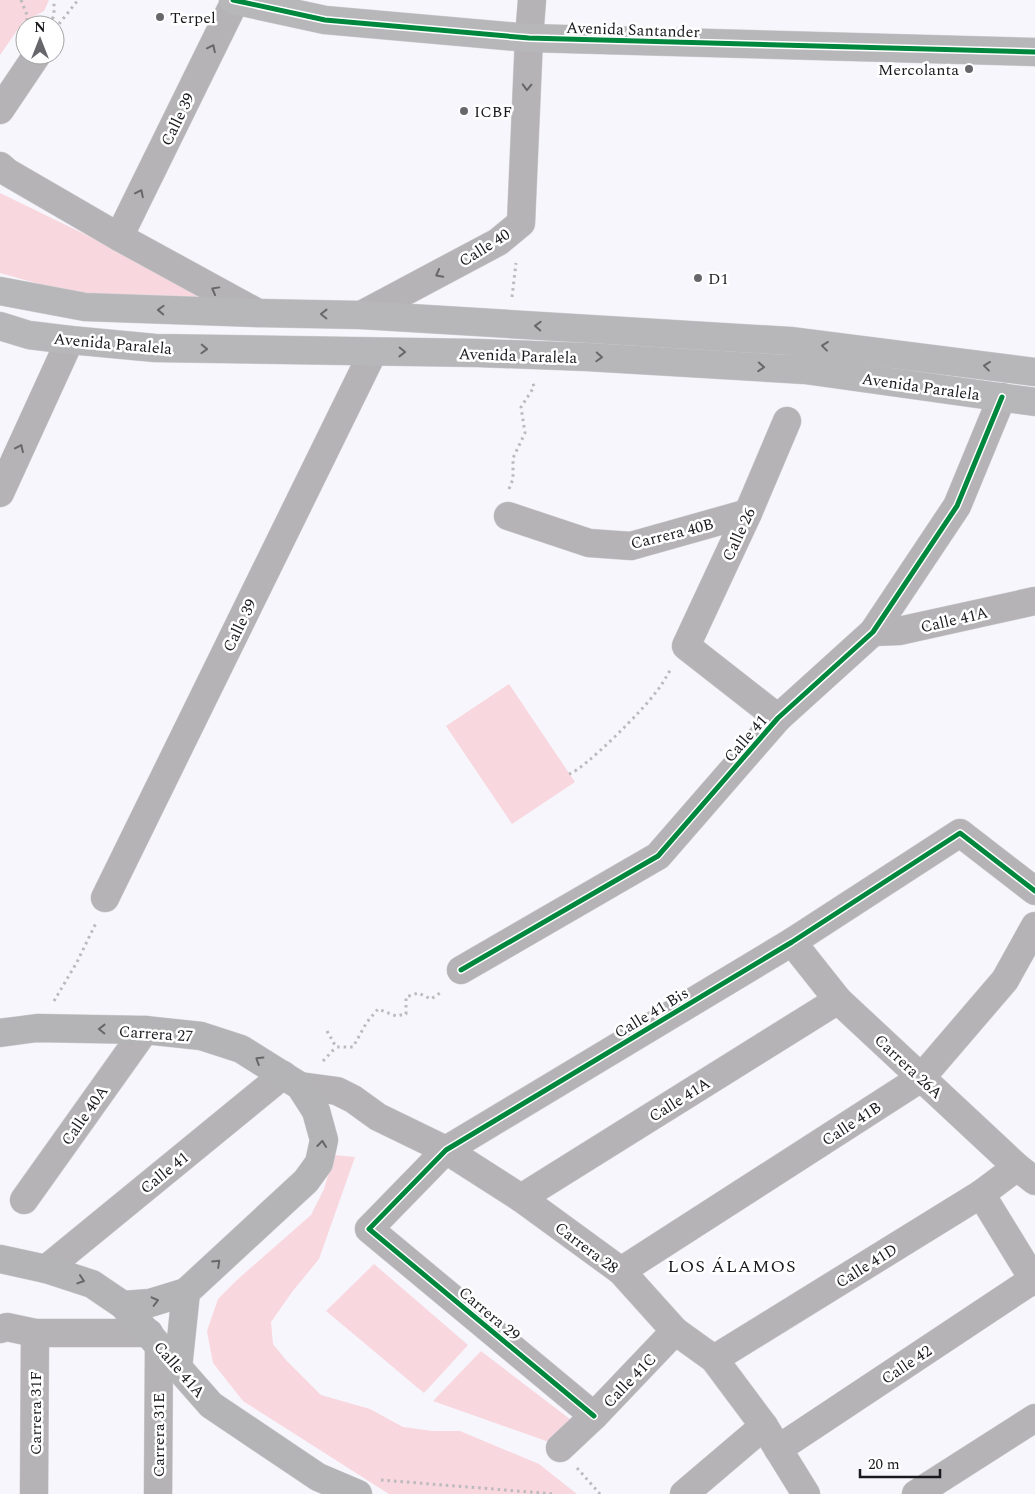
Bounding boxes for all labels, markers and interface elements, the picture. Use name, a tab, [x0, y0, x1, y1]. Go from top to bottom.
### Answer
place label: Terpel	[170, 6, 216, 30]
marker: Terpel	[154, 11, 166, 23]
north arrow	[15, 15, 65, 65]
street label: Avenida Santander	[566, 16, 700, 44]
text: N	[34, 17, 46, 38]
one-way arrow	[206, 44, 216, 53]
place label: Mercolanta	[878, 58, 959, 82]
marker: Mercolanta	[963, 63, 975, 75]
one-way arrow	[522, 84, 532, 91]
street label: Calle 39	[155, 89, 201, 150]
place label: ICBF	[474, 100, 512, 124]
marker: ICBF	[458, 105, 470, 117]
one-way arrow	[134, 189, 144, 198]
street label: Calle 40	[454, 223, 515, 273]
one-way arrow	[436, 267, 445, 277]
place label: D1	[708, 267, 728, 291]
marker: D1	[692, 272, 704, 284]
one-way arrow	[211, 286, 220, 296]
one-way arrow	[157, 305, 165, 316]
one-way arrow	[319, 309, 327, 320]
one-way arrow	[534, 321, 542, 332]
street label: Avenida Paralela	[53, 327, 173, 361]
one-way arrow	[821, 341, 829, 352]
street label: Avenida Paralela	[458, 342, 578, 370]
one-way arrow	[200, 344, 208, 354]
one-way arrow	[398, 347, 406, 357]
one-way arrow	[595, 352, 603, 363]
one-way arrow	[982, 361, 990, 372]
one-way arrow	[758, 362, 766, 373]
street label: Avenida Paralela	[860, 367, 981, 407]
one-way arrow	[14, 444, 25, 453]
street label: Calle 26	[716, 504, 762, 565]
street label: Carrera 40B	[628, 512, 716, 556]
street label: Calle 39	[217, 595, 263, 656]
street label: Calle 41A	[918, 601, 990, 639]
street label: Calle 41	[718, 709, 773, 768]
street label: Calle 41 Bis	[610, 981, 693, 1045]
street label: Carrera 27	[118, 1019, 194, 1049]
one-way arrow	[98, 1024, 106, 1034]
street label: Carrera 26A	[869, 1029, 948, 1105]
one-way arrow	[256, 1057, 265, 1067]
street label: Calle 41A	[644, 1072, 715, 1128]
street label: Calle 40A	[55, 1081, 114, 1151]
street label: Calle 41B	[817, 1096, 886, 1152]
one-way arrow	[316, 1140, 327, 1148]
street label: Calle 41	[135, 1146, 194, 1200]
street label: Carrera 28	[550, 1216, 623, 1280]
street label: Calle 41D	[831, 1237, 902, 1294]
district label: LOS ÁLAMOS	[667, 1253, 797, 1280]
one-way arrow	[212, 1260, 221, 1269]
one-way arrow	[76, 1275, 85, 1285]
street label: Carrera 29	[453, 1281, 526, 1347]
one-way arrow	[151, 1296, 159, 1307]
street label: Calle 41A	[148, 1336, 211, 1403]
street label: Calle 42	[876, 1339, 937, 1391]
street label: Calle 41C	[597, 1348, 662, 1414]
street label: Carrera 31F	[24, 1371, 48, 1455]
street label: Carrera 31E	[147, 1393, 171, 1477]
scale bar	[860, 1446, 940, 1478]
text: 20 m	[868, 1453, 900, 1476]

